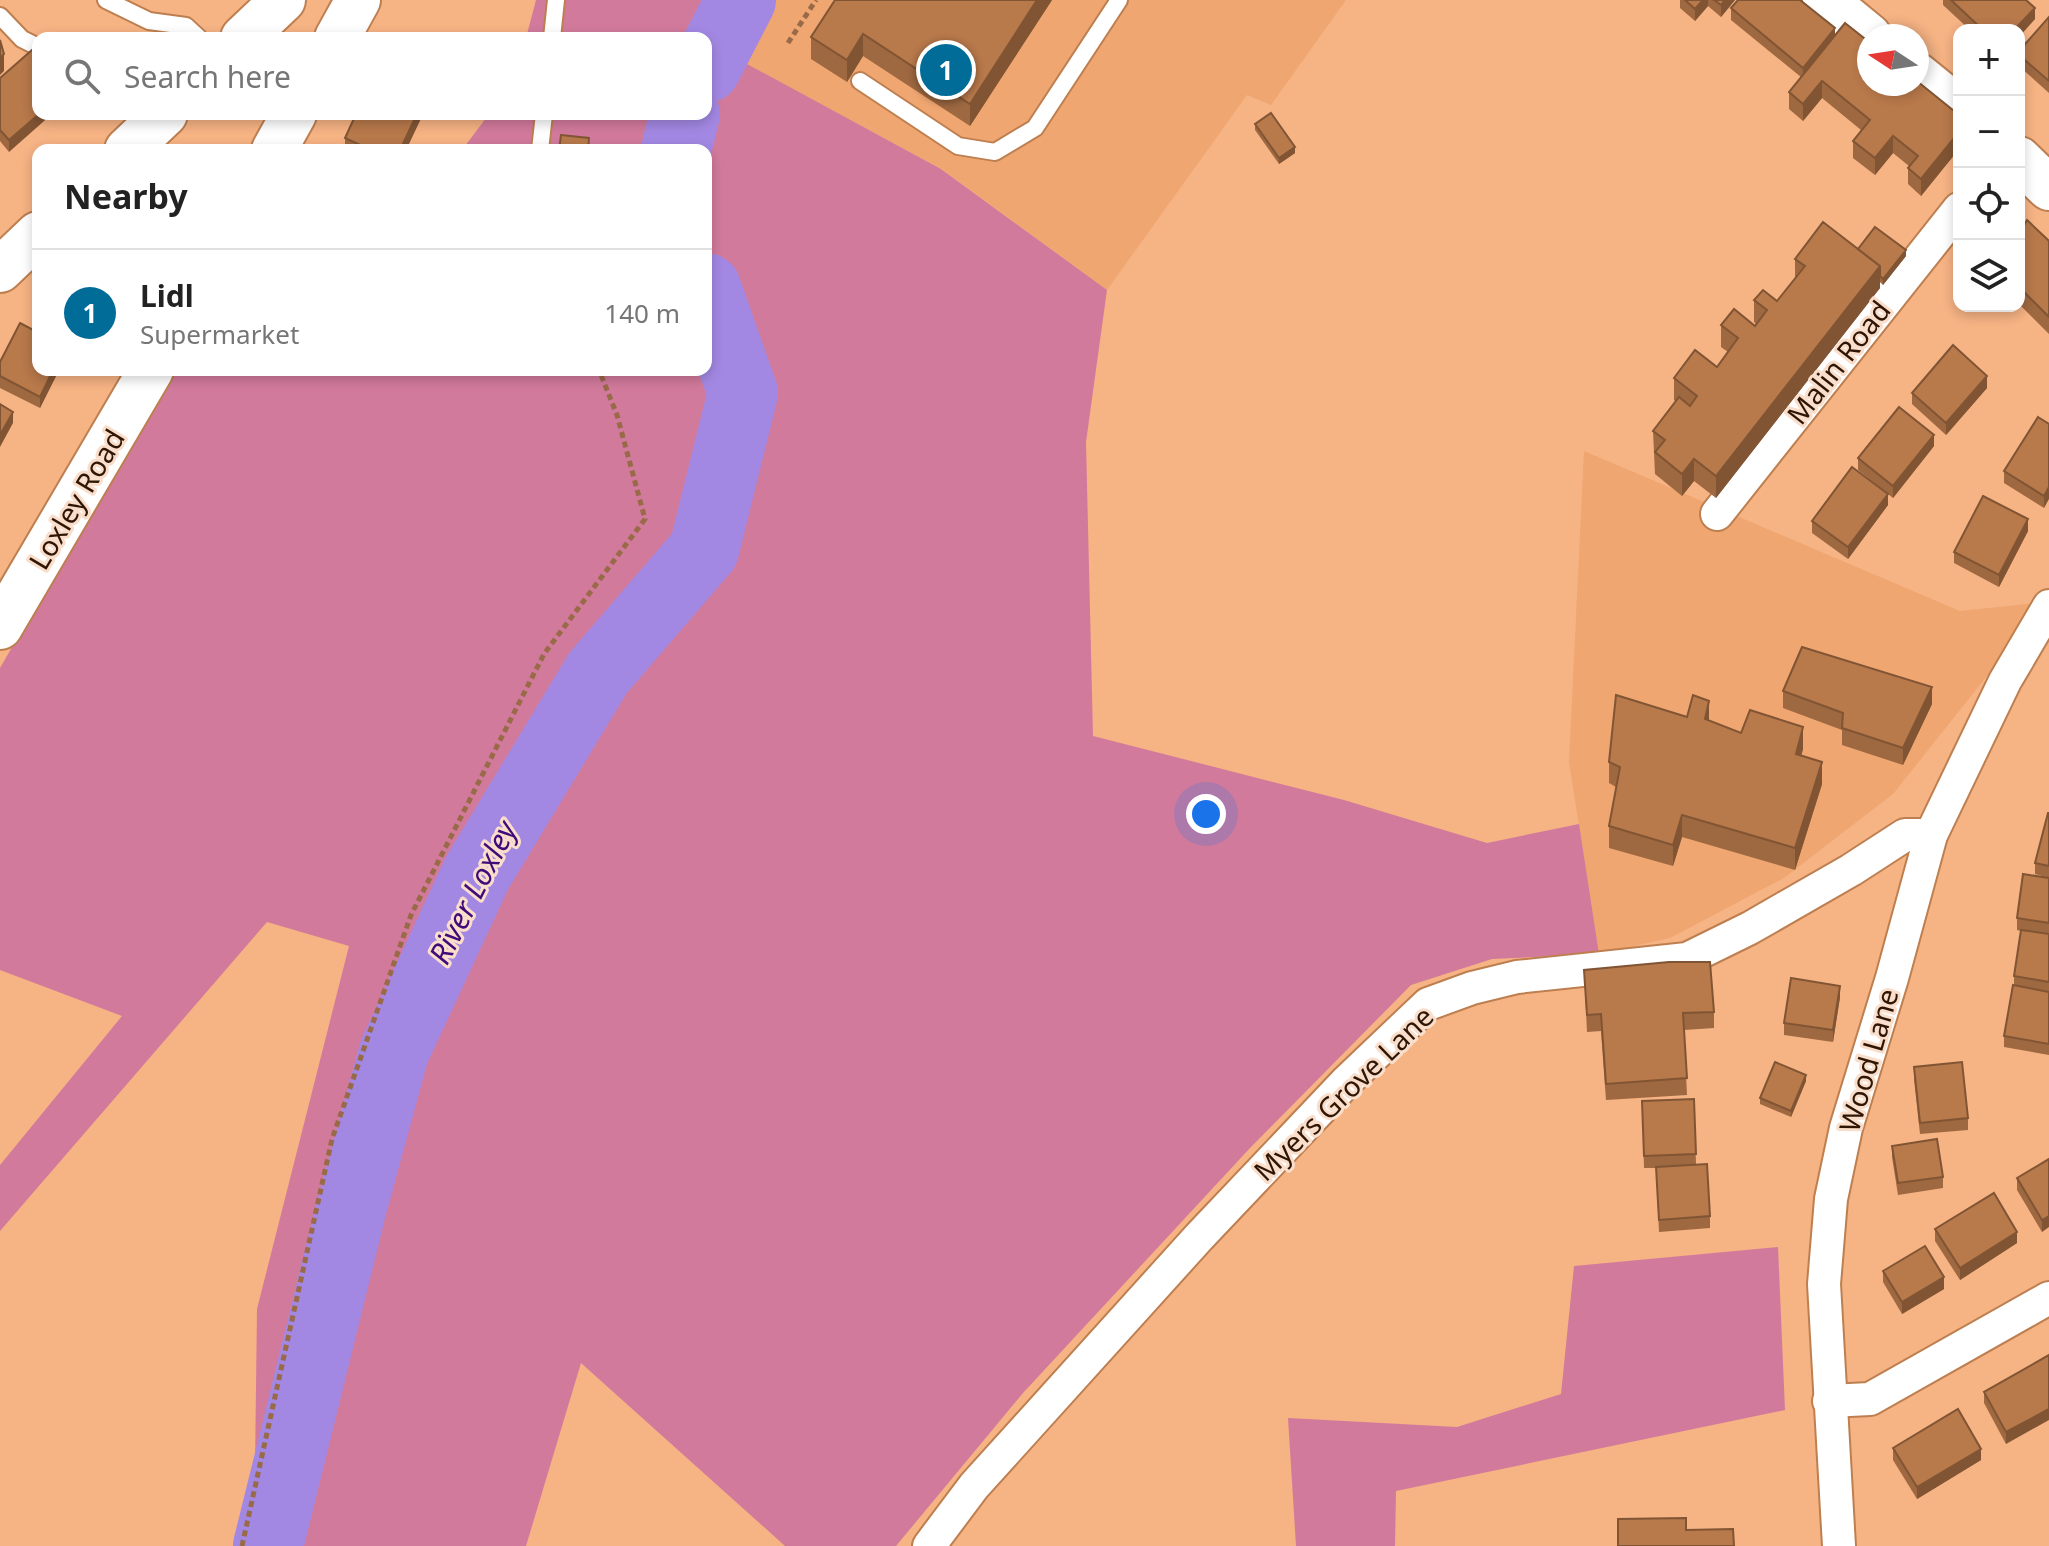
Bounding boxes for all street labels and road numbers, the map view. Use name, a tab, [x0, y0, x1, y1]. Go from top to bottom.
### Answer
street label: Malin Road	[1778, 292, 1898, 432]
street label: Loxley Road	[19, 422, 133, 576]
street label: Wood Lane	[1829, 984, 1907, 1136]
street label: Myers Grove Lane	[1245, 997, 1441, 1189]

